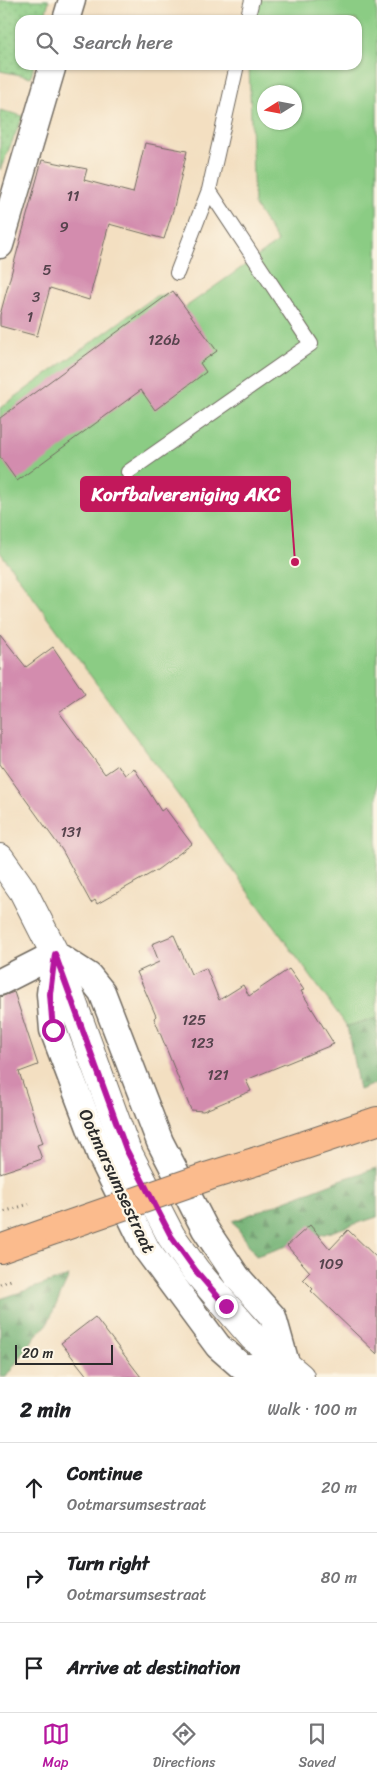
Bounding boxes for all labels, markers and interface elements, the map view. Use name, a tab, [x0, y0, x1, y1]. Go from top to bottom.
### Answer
search box	[15, 15, 362, 70]
text: Search here	[73, 26, 173, 59]
icon: search	[33, 29, 61, 57]
north arrow	[257, 85, 302, 130]
house number: 11	[67, 183, 79, 209]
house number: 9	[59, 214, 69, 240]
house number: 5	[42, 257, 52, 283]
house number: 3	[32, 284, 40, 310]
house number: 1	[27, 304, 33, 330]
house number: 126b	[148, 327, 180, 353]
callout: Korfbalvereniging AKC	[81, 477, 290, 511]
text: Korfbalvereniging AKC	[91, 478, 281, 511]
house number: 131	[60, 819, 82, 845]
house number: 125	[182, 1007, 206, 1033]
route start	[42, 1019, 65, 1042]
house number: 123	[190, 1030, 214, 1056]
house number: 121	[207, 1062, 229, 1088]
street label: Ootmarsumsestraat	[69, 1103, 165, 1259]
house number: 109	[318, 1251, 344, 1277]
route end	[215, 1295, 238, 1318]
text: 20 m	[22, 1341, 53, 1366]
scale bar	[15, 1342, 112, 1365]
text: 2 min	[20, 1391, 71, 1429]
text: Walk · 100 m	[267, 1395, 357, 1424]
text: Continue	[67, 1457, 143, 1490]
text: 20 m	[321, 1473, 357, 1502]
icon: ahead	[20, 1474, 48, 1502]
text: Ootmarsumsestraat	[67, 1490, 206, 1519]
text: Turn right	[67, 1547, 149, 1580]
text: 80 m	[321, 1563, 357, 1592]
icon: right	[20, 1564, 48, 1592]
text: Ootmarsumsestraat	[67, 1580, 206, 1609]
text: Arrive at destination	[67, 1651, 240, 1684]
icon: arrive	[20, 1654, 48, 1682]
tab: Map	[42, 1720, 70, 1775]
tab: Directions	[153, 1720, 215, 1775]
tab: Saved	[299, 1720, 335, 1775]

